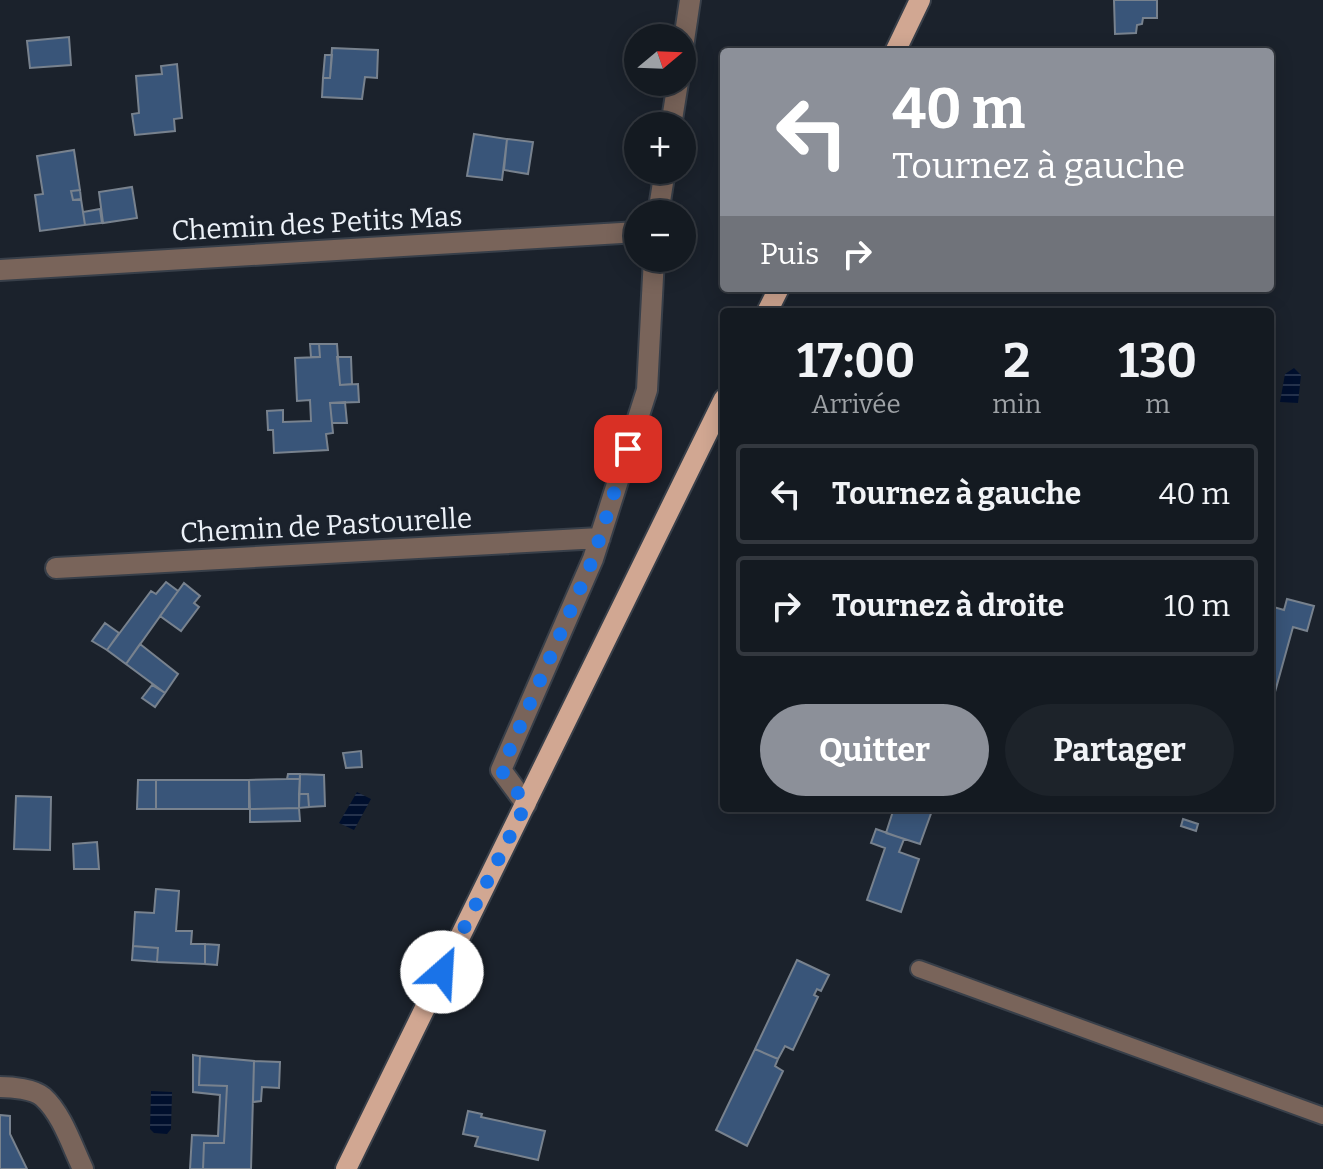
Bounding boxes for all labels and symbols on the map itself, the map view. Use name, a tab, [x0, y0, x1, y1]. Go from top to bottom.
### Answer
north arrow	[624, 24, 696, 96]
street label: Chemin des Petits Mas	[171, 199, 463, 248]
pin	[594, 415, 662, 483]
street label: Chemin de Pastourelle	[179, 501, 473, 550]
position arrow	[400, 930, 484, 1014]

